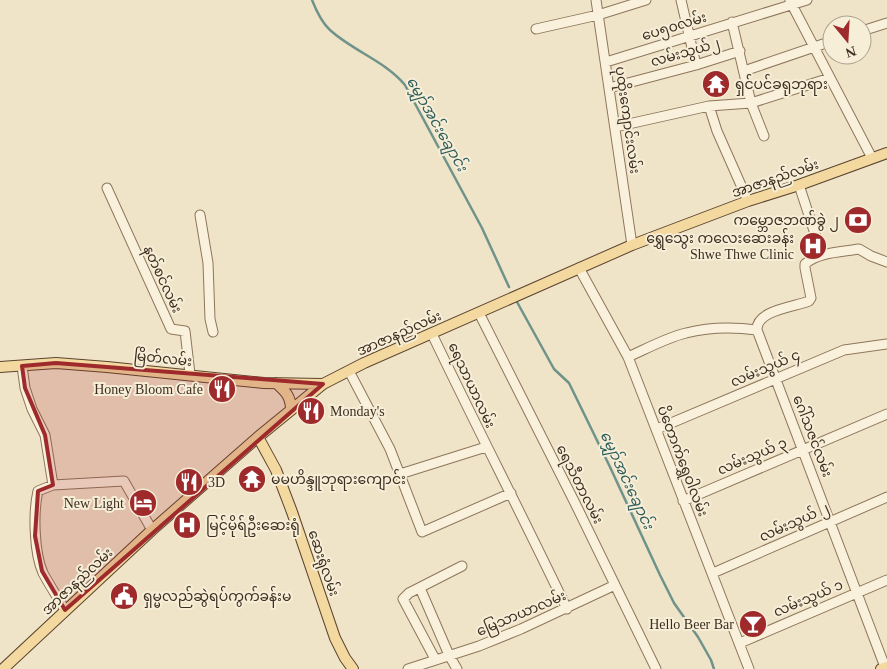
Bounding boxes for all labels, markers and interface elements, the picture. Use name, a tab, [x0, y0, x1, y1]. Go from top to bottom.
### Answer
street label: ပေ၅၀လမ်း	[639, 7, 709, 47]
north arrow	[822, 15, 872, 65]
street label: လမ်းသွယ်၂	[648, 33, 722, 73]
text: N	[844, 43, 858, 61]
street label: ပုထိုးကျောင်းလမ်း	[609, 65, 645, 175]
temple icon: ရှင်ပင်ခရုဘုရား	[701, 69, 731, 99]
water label: မျှော်အင်းချောင်း	[400, 73, 473, 177]
place label: ရှင်ပင်ခရုဘုရား	[735, 74, 828, 96]
street label: အာဇာနည်လမ်း	[729, 154, 822, 204]
bank icon: ကမ္ဘောဇဘဏ်ခွဲ ၂	[843, 205, 873, 235]
place label: ကမ္ဘောဇဘဏ်ခွဲ ၂	[733, 210, 839, 232]
place label: ရွှေသွေး ကလေးဆေးခန်း Shwe Thwe Clinic	[646, 228, 794, 262]
hospital icon: ရွှေသွေး ကလေးဆေးခန်း Shwe Thwe Clinic	[798, 231, 828, 261]
street label: နတ်စင်လမ်း	[137, 242, 187, 317]
street label: အာဇာနည်လမ်း	[353, 305, 445, 362]
street label: ရေသာယာလမ်း	[442, 339, 501, 432]
street label: လမ်းသွယ် ၄	[727, 344, 804, 393]
street label: မြိတ်လမ်း	[133, 345, 193, 373]
restaurant icon: Honey Bloom Cafe	[207, 374, 237, 404]
place label: Honey Bloom Cafe	[94, 382, 203, 397]
street label: ဂေါ်သဇင်လမ်း	[790, 392, 838, 479]
restaurant icon: Monday's	[296, 396, 326, 426]
street label: ပိတောက်ရွှေဝါလမ်း	[651, 403, 713, 520]
place label: Monday's	[330, 404, 385, 419]
water label: မျှော်အင်းချောင်း	[594, 427, 660, 534]
street label: လမ်းသွယ် ၃	[714, 432, 791, 481]
street label: ရေသီတာလမ်း	[550, 441, 608, 528]
temple icon: မမဟိန္ဒူဘုရားကျောင်း	[237, 464, 267, 494]
restaurant icon: 3D	[174, 467, 204, 497]
place label: မမဟိန္ဒူဘုရားကျောင်း	[271, 469, 406, 491]
place label: 3D	[208, 475, 225, 490]
hotel icon: New Light	[128, 488, 158, 518]
place label: New Light	[64, 496, 124, 511]
street label: လမ်းသွယ် ၂	[756, 498, 833, 548]
hospital icon: မြင့်မိုရ်ဦးဆေးရုံ	[172, 510, 202, 540]
place label: မြင့်မိုရ်ဦးဆေးရုံ	[206, 515, 300, 537]
street label: ဆေးရုံလမ်း	[301, 527, 345, 599]
street label: အာဇာနည်လမ်း	[37, 543, 118, 621]
street label: လမ်းသွယ် ၁	[770, 574, 846, 623]
public building icon: ရှမ္မလည်ဆွဲရပ်ကွက်ခန်းမ	[109, 581, 139, 611]
street label: မြေသာယာလမ်း	[473, 585, 570, 643]
place label: ရှမ္မလည်ဆွဲရပ်ကွက်ခန်းမ	[143, 586, 291, 608]
bar icon: Hello Beer Bar	[738, 609, 768, 639]
place label: Hello Beer Bar	[649, 617, 734, 632]

